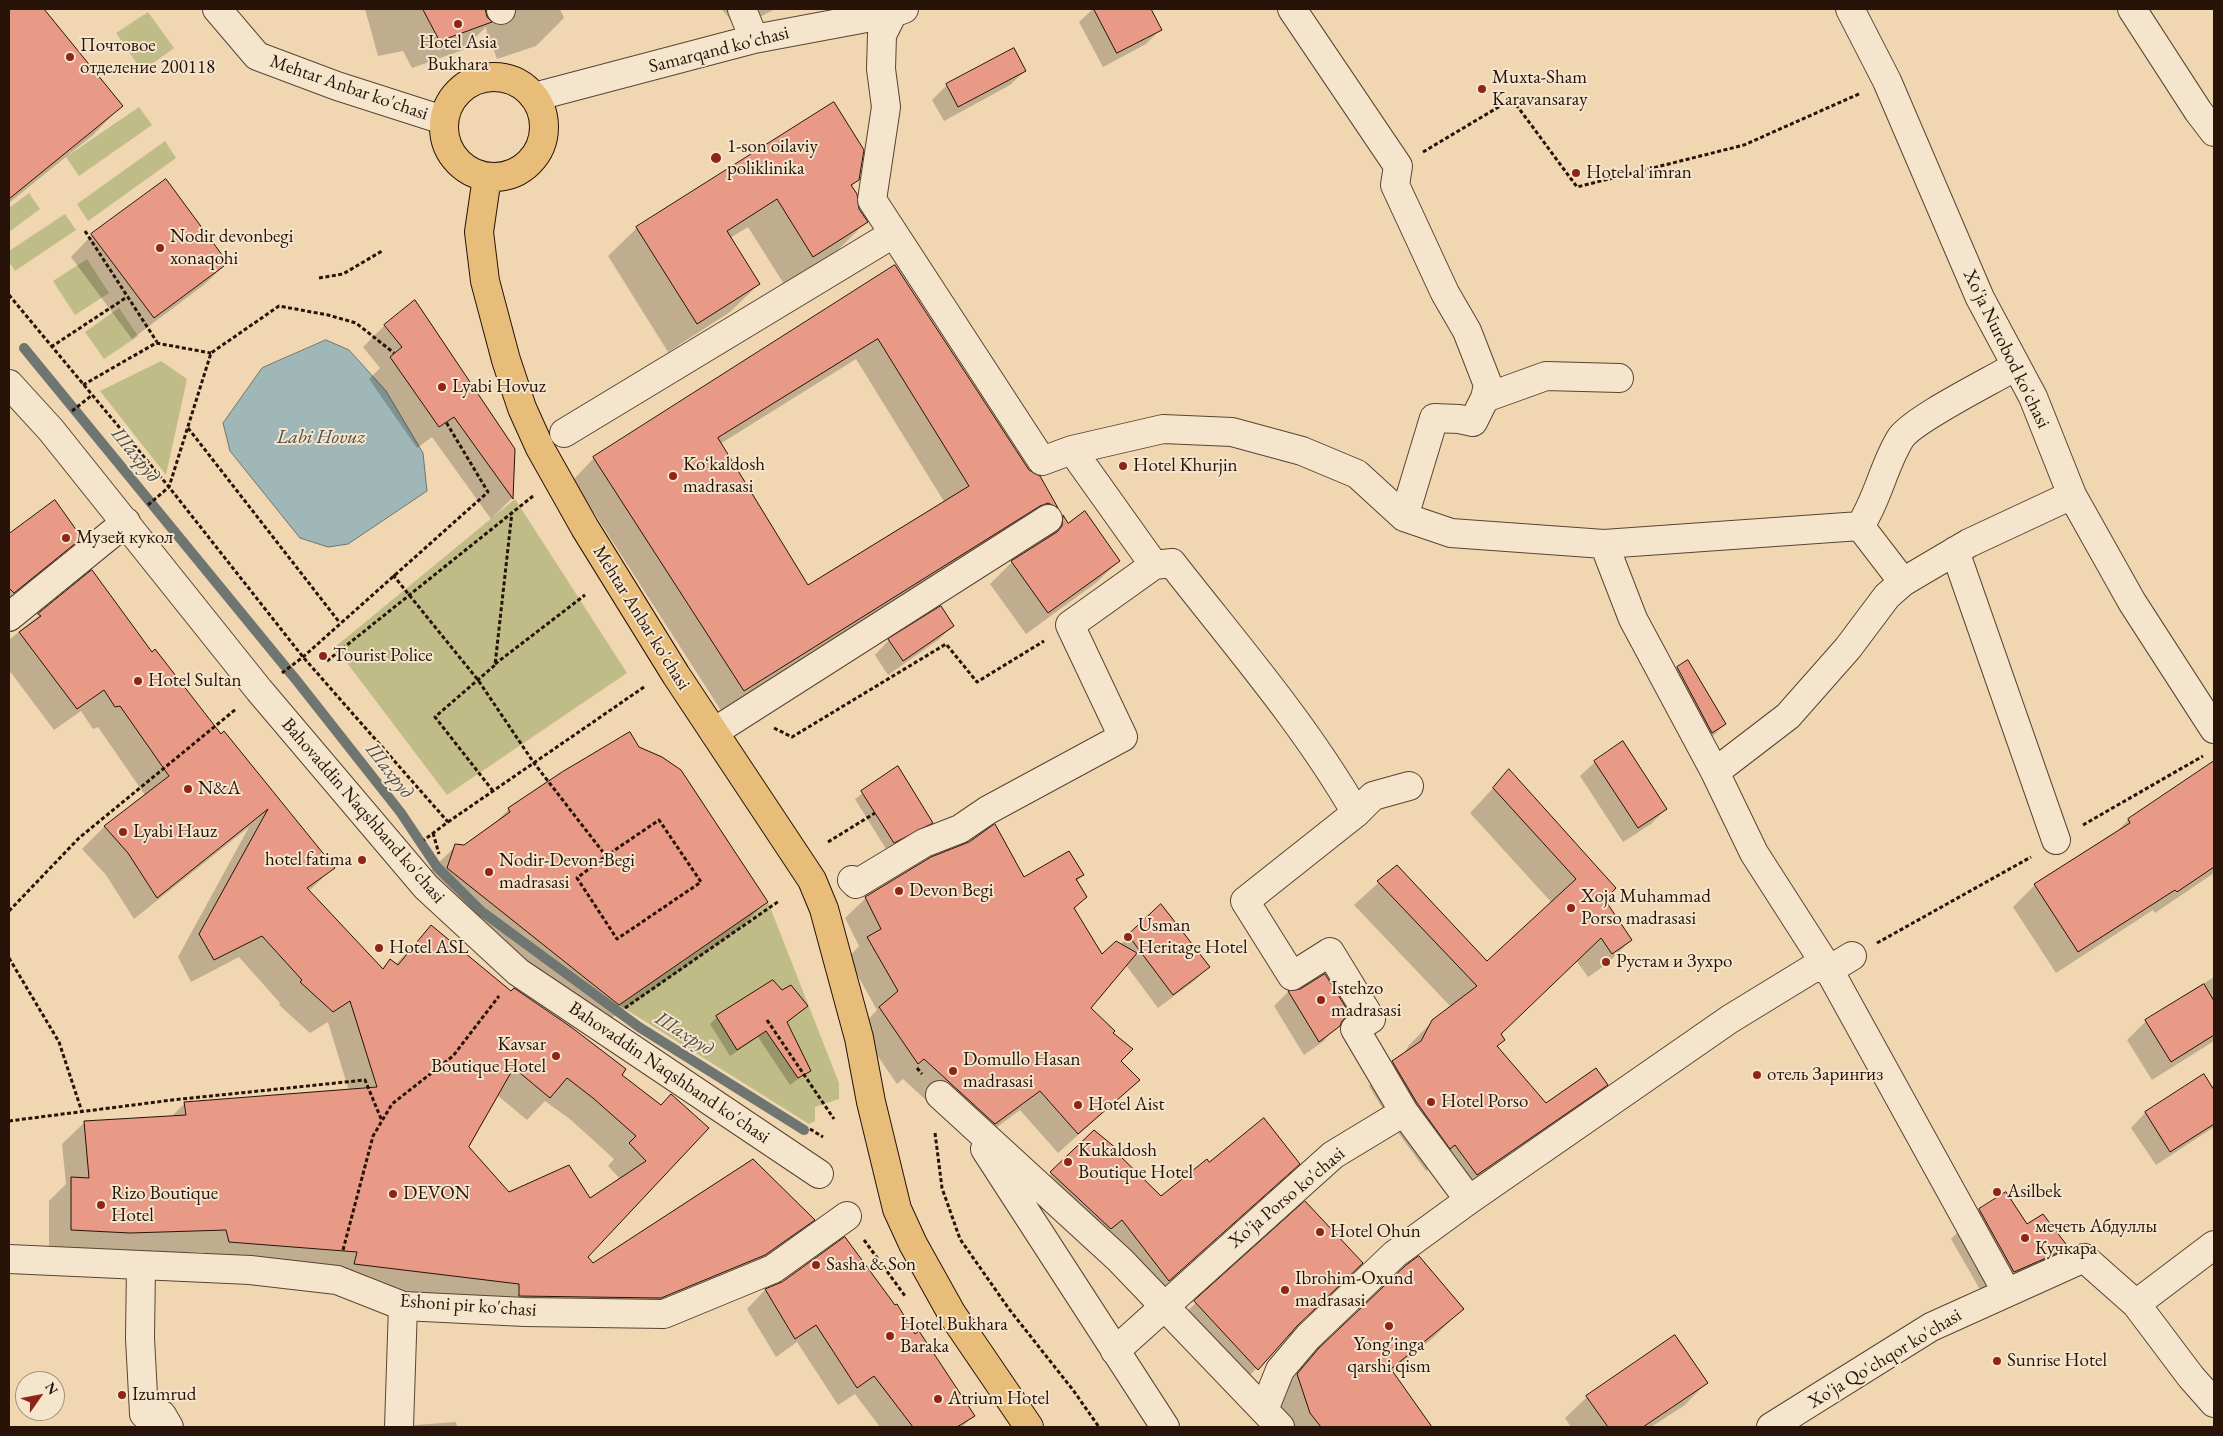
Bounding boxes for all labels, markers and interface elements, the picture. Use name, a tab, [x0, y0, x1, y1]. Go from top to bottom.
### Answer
marker: Hotel Asia Bukhara	[452, 18, 464, 30]
street label: Samarqand ko'chasi	[646, 22, 792, 78]
place label: Hotel Asia Bukhara	[419, 32, 497, 76]
place label: Почтовое отделение 200118	[80, 35, 215, 79]
street label: Mehtar Anbar ko'chasi	[267, 50, 431, 126]
marker: Почтовое отделение 200118	[64, 51, 76, 63]
place label: Muxta-Sham Karavansaray	[1492, 67, 1587, 111]
marker: Muxta-Sham Karavansaray	[1476, 83, 1488, 95]
place label: 1-son oilaviy poliklinika	[727, 136, 818, 180]
marker: 1-son oilaviy poliklinika	[709, 151, 723, 165]
place label: Hotel al imran	[1586, 162, 1692, 184]
marker: Hotel al imran	[1570, 167, 1582, 179]
place label: Nodir devonbegi xonaqohi	[170, 226, 293, 270]
marker: Nodir devonbegi xonaqohi	[154, 242, 166, 254]
street label: Xo'ja Nurobod ko'chasi	[1958, 266, 2054, 432]
place label: Lyabi Hovuz	[452, 376, 546, 398]
marker: Lyabi Hovuz	[436, 381, 448, 393]
water label: Шахруд	[105, 422, 165, 488]
water label: Labi Hovuz	[277, 426, 365, 450]
place label: Koʻkaldosh madrasasi	[683, 454, 765, 498]
place label: Hotel Khurjin	[1133, 455, 1238, 477]
marker: Hotel Khurjin	[1117, 460, 1129, 472]
marker: Koʻkaldosh madrasasi	[667, 470, 679, 482]
place label: Музей кукол	[76, 527, 173, 549]
marker: Музей кукол	[60, 532, 72, 544]
street label: Mehtar Anbar ko'chasi	[587, 542, 695, 694]
place label: Tourist Police	[333, 645, 433, 667]
marker: Tourist Police	[317, 650, 329, 662]
place label: Hotel Sultan	[148, 670, 242, 692]
marker: Hotel Sultan	[132, 675, 144, 687]
street label: Bahovaddin Naqshband ko'chasi	[276, 714, 450, 908]
water label: Шахруд	[360, 738, 418, 804]
place label: N&A	[198, 778, 241, 800]
marker: N&A	[182, 783, 194, 795]
place label: Lyabi Hauz	[133, 821, 217, 843]
marker: Lyabi Hauz	[117, 826, 129, 838]
place label: hotel fatima	[265, 849, 352, 871]
place label: Nodir-Devon-Begi madrasasi	[499, 850, 635, 894]
marker: hotel fatima	[356, 854, 368, 866]
marker: Nodir-Devon-Begi madrasasi	[483, 866, 495, 878]
place label: Devon Begi	[909, 880, 993, 902]
marker: Devon Begi	[893, 885, 905, 897]
place label: Xoja Muhammad Porso madrasasi	[1581, 886, 1711, 930]
marker: Xoja Muhammad Porso madrasasi	[1565, 902, 1577, 914]
place label: Usman Heritage Hotel	[1138, 915, 1248, 959]
marker: Usman Heritage Hotel	[1122, 931, 1134, 943]
place label: Hotel ASL	[389, 937, 469, 959]
marker: Hotel ASL	[373, 942, 385, 954]
place label: Рустам и Зухро	[1616, 951, 1732, 973]
marker: Рустам и Зухро	[1600, 956, 1612, 968]
place label: Istehzo madrasasi	[1331, 978, 1401, 1022]
marker: Istehzo madrasasi	[1315, 994, 1327, 1006]
street label: Bahovaddin Naqshband ko'chasi	[564, 997, 774, 1149]
water label: Шахруд	[650, 1007, 718, 1061]
place label: Kavsar Boutique Hotel	[431, 1034, 546, 1078]
place label: Domullo Hasan madrasasi	[963, 1049, 1081, 1093]
marker: Kavsar Boutique Hotel	[550, 1050, 562, 1062]
place label: отель Зарингиз	[1767, 1064, 1883, 1086]
marker: Domullo Hasan madrasasi	[947, 1065, 959, 1077]
marker: отель Зарингиз	[1751, 1069, 1763, 1081]
place label: Hotel Porso	[1441, 1091, 1528, 1113]
place label: Hotel Aist	[1088, 1094, 1164, 1116]
marker: Hotel Porso	[1425, 1096, 1437, 1108]
marker: Hotel Aist	[1072, 1099, 1084, 1111]
place label: Kukaldosh Boutique Hotel	[1078, 1140, 1193, 1184]
street label: Xo'ja Porso ko'chasi	[1224, 1143, 1350, 1253]
marker: Kukaldosh Boutique Hotel	[1062, 1156, 1074, 1168]
place label: Asilbek	[2007, 1181, 2062, 1203]
place label: Rizo Boutique Hotel	[111, 1183, 218, 1227]
place label: DEVON	[403, 1183, 470, 1205]
marker: Asilbek	[1991, 1186, 2003, 1198]
marker: DEVON	[387, 1188, 399, 1200]
marker: Rizo Boutique Hotel	[95, 1199, 107, 1211]
place label: мечеть Абдуллы Кучкара	[2035, 1216, 2157, 1260]
place label: Hotel Ohun	[1330, 1221, 1421, 1243]
marker: Hotel Ohun	[1314, 1226, 1326, 1238]
marker: мечеть Абдуллы Кучкара	[2019, 1232, 2031, 1244]
place label: Sasha & Son	[826, 1254, 916, 1276]
marker: Sasha & Son	[810, 1259, 822, 1271]
place label: Ibrohim-Oxund madrasasi	[1295, 1268, 1413, 1312]
marker: Ibrohim-Oxund madrasasi	[1279, 1284, 1291, 1296]
street label: Eshoni pir ko'chasi	[399, 1290, 537, 1322]
street label: Xo'ja Qo'chqor ko'chasi	[1804, 1304, 1966, 1414]
place label: Hotel Bukhara Baraka	[900, 1314, 1008, 1358]
marker: Yong'inga qarshi qism	[1383, 1320, 1395, 1332]
marker: Hotel Bukhara Baraka	[884, 1330, 896, 1342]
place label: Yong'inga qarshi qism	[1347, 1334, 1431, 1378]
place label: Sunrise Hotel	[2007, 1350, 2107, 1372]
marker: Sunrise Hotel	[1991, 1355, 2003, 1367]
north arrow	[15, 1371, 65, 1421]
text: N	[41, 1379, 62, 1398]
place label: Izumrud	[132, 1384, 196, 1406]
place label: Atrium Hotel	[948, 1388, 1049, 1410]
marker: Izumrud	[116, 1389, 128, 1401]
marker: Atrium Hotel	[932, 1393, 944, 1405]

